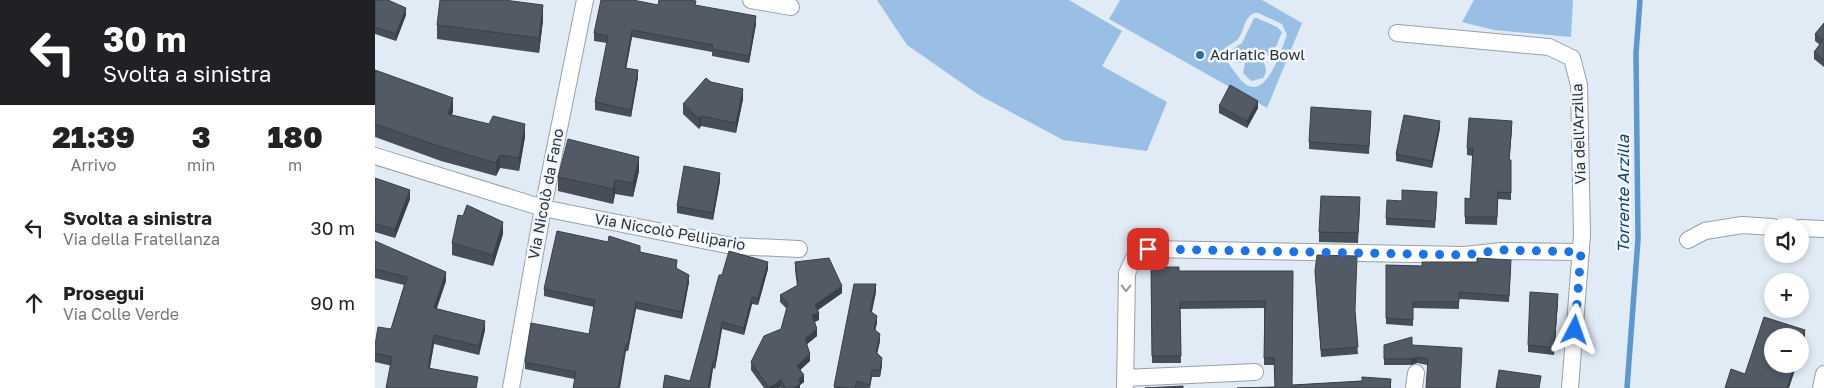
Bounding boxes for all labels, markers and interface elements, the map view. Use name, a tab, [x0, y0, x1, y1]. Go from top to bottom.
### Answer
text: 30 m	[103, 18, 186, 60]
icon: left	[20, 20, 85, 85]
place label: Adriatic Bowl	[1210, 45, 1305, 63]
marker: Adriatic Bowl	[1194, 49, 1206, 61]
text: Svolta a sinistra	[103, 60, 271, 87]
street label: Via dell'Arzilla	[1567, 83, 1589, 185]
text: 21:39	[52, 119, 135, 155]
text: 3	[192, 119, 211, 155]
text: 180	[268, 119, 323, 155]
street label: Via Nicolò da Fano	[523, 127, 567, 261]
water label: Torrente Arzilla	[1613, 134, 1633, 253]
text: Arrivo	[71, 155, 116, 175]
text: min	[187, 155, 215, 175]
text: m	[288, 155, 302, 175]
text: Svolta a sinistra	[63, 206, 212, 229]
street label: Via Niccolò Pellipario	[593, 209, 747, 253]
icon: left	[20, 214, 48, 242]
text: 30 m	[311, 216, 355, 239]
map controls	[1764, 218, 1809, 373]
button: sound	[1764, 218, 1809, 263]
pin	[1127, 228, 1169, 270]
text: Via della Fratellanza	[63, 229, 220, 249]
icon: arrive	[1134, 235, 1162, 263]
button: +	[1764, 273, 1809, 318]
text: Prosegui	[63, 281, 144, 304]
one-way arrow	[1121, 284, 1132, 292]
icon: ahead	[20, 289, 48, 317]
text: 90 m	[310, 291, 355, 314]
position arrow	[1548, 303, 1600, 355]
text: Via Colle Verde	[63, 304, 179, 324]
button: −	[1764, 328, 1809, 373]

